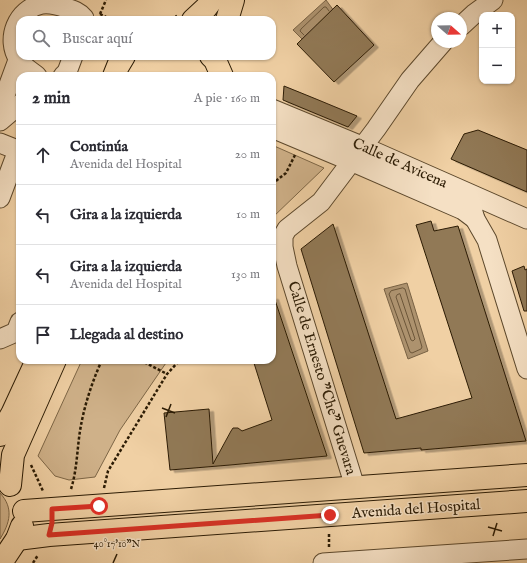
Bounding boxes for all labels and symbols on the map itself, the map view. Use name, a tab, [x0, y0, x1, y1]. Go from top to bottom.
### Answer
north arrow	[431, 12, 467, 48]
street label: Calle de Avicena	[350, 134, 451, 193]
street label: Calle de Ernesto "Che" Guevara	[283, 279, 361, 478]
street label: Avenida del Hospital	[350, 495, 482, 523]
route start	[90, 497, 108, 515]
route end	[321, 506, 339, 524]
text: 40°17'10"N	[94, 538, 141, 551]

